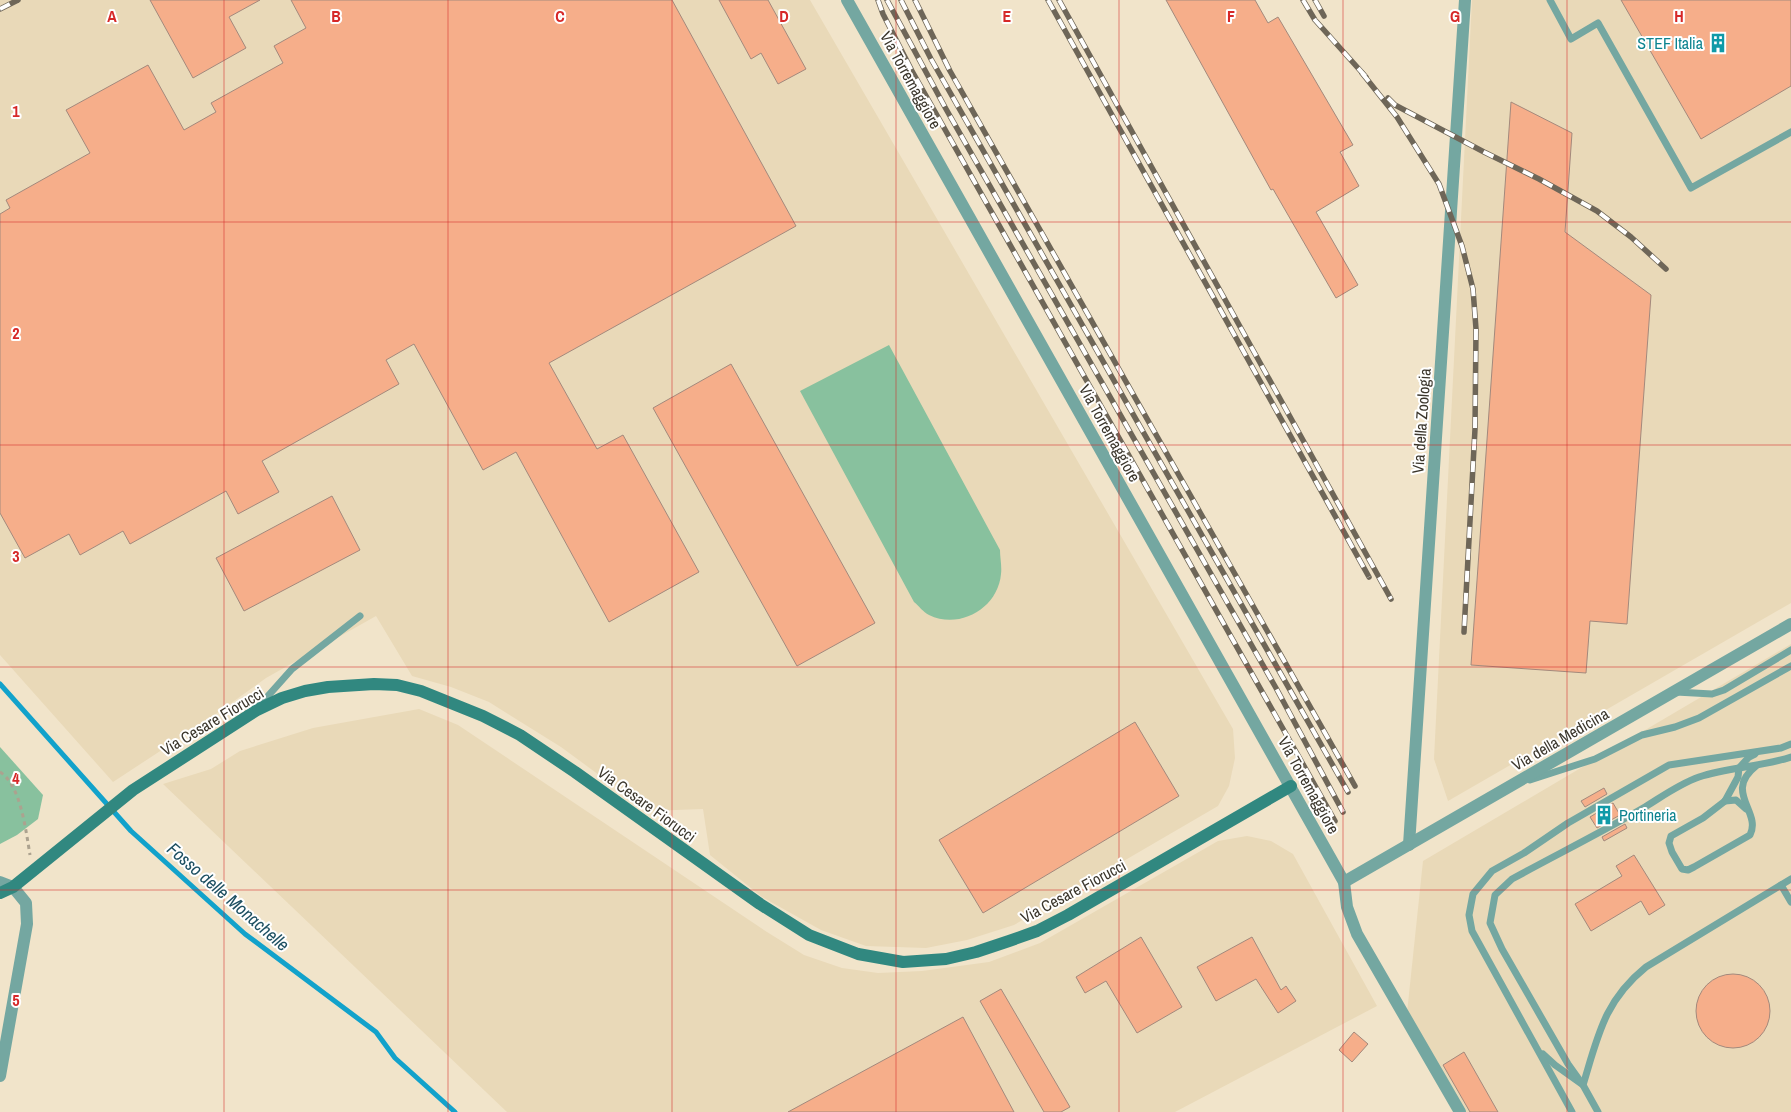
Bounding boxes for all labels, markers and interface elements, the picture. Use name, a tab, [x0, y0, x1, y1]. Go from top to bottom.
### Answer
text: A	[107, 5, 117, 27]
text: B	[331, 5, 341, 27]
text: C	[555, 5, 565, 27]
text: D	[779, 5, 789, 27]
text: E	[1003, 5, 1012, 27]
text: F	[1227, 5, 1235, 27]
text: G	[1450, 5, 1460, 27]
text: H	[1674, 5, 1684, 27]
street label: Via Torremaggiore	[875, 27, 947, 133]
place label: STEF Italia	[1637, 32, 1704, 54]
building icon: STEF Italia	[1707, 32, 1729, 54]
text: 1	[12, 100, 20, 122]
text: 2	[12, 322, 20, 344]
street label: Via della Zoologia	[1406, 367, 1436, 474]
street label: Via Torremaggiore	[1074, 380, 1146, 486]
text: 3	[12, 545, 20, 567]
street label: Via Cesare Fiorucci	[156, 682, 268, 760]
street label: Via della Medicina	[1508, 702, 1613, 776]
street label: Via Torremaggiore	[1273, 732, 1345, 838]
street label: Via Cesare Fiorucci	[593, 761, 701, 847]
text: 4	[12, 767, 20, 789]
building icon: Portineria	[1593, 804, 1615, 826]
place label: Portineria	[1619, 804, 1677, 826]
water label: Fosso delle Monachelle	[162, 837, 295, 957]
street label: Via Cesare Fiorucci	[1016, 854, 1130, 928]
text: 5	[12, 989, 20, 1011]

